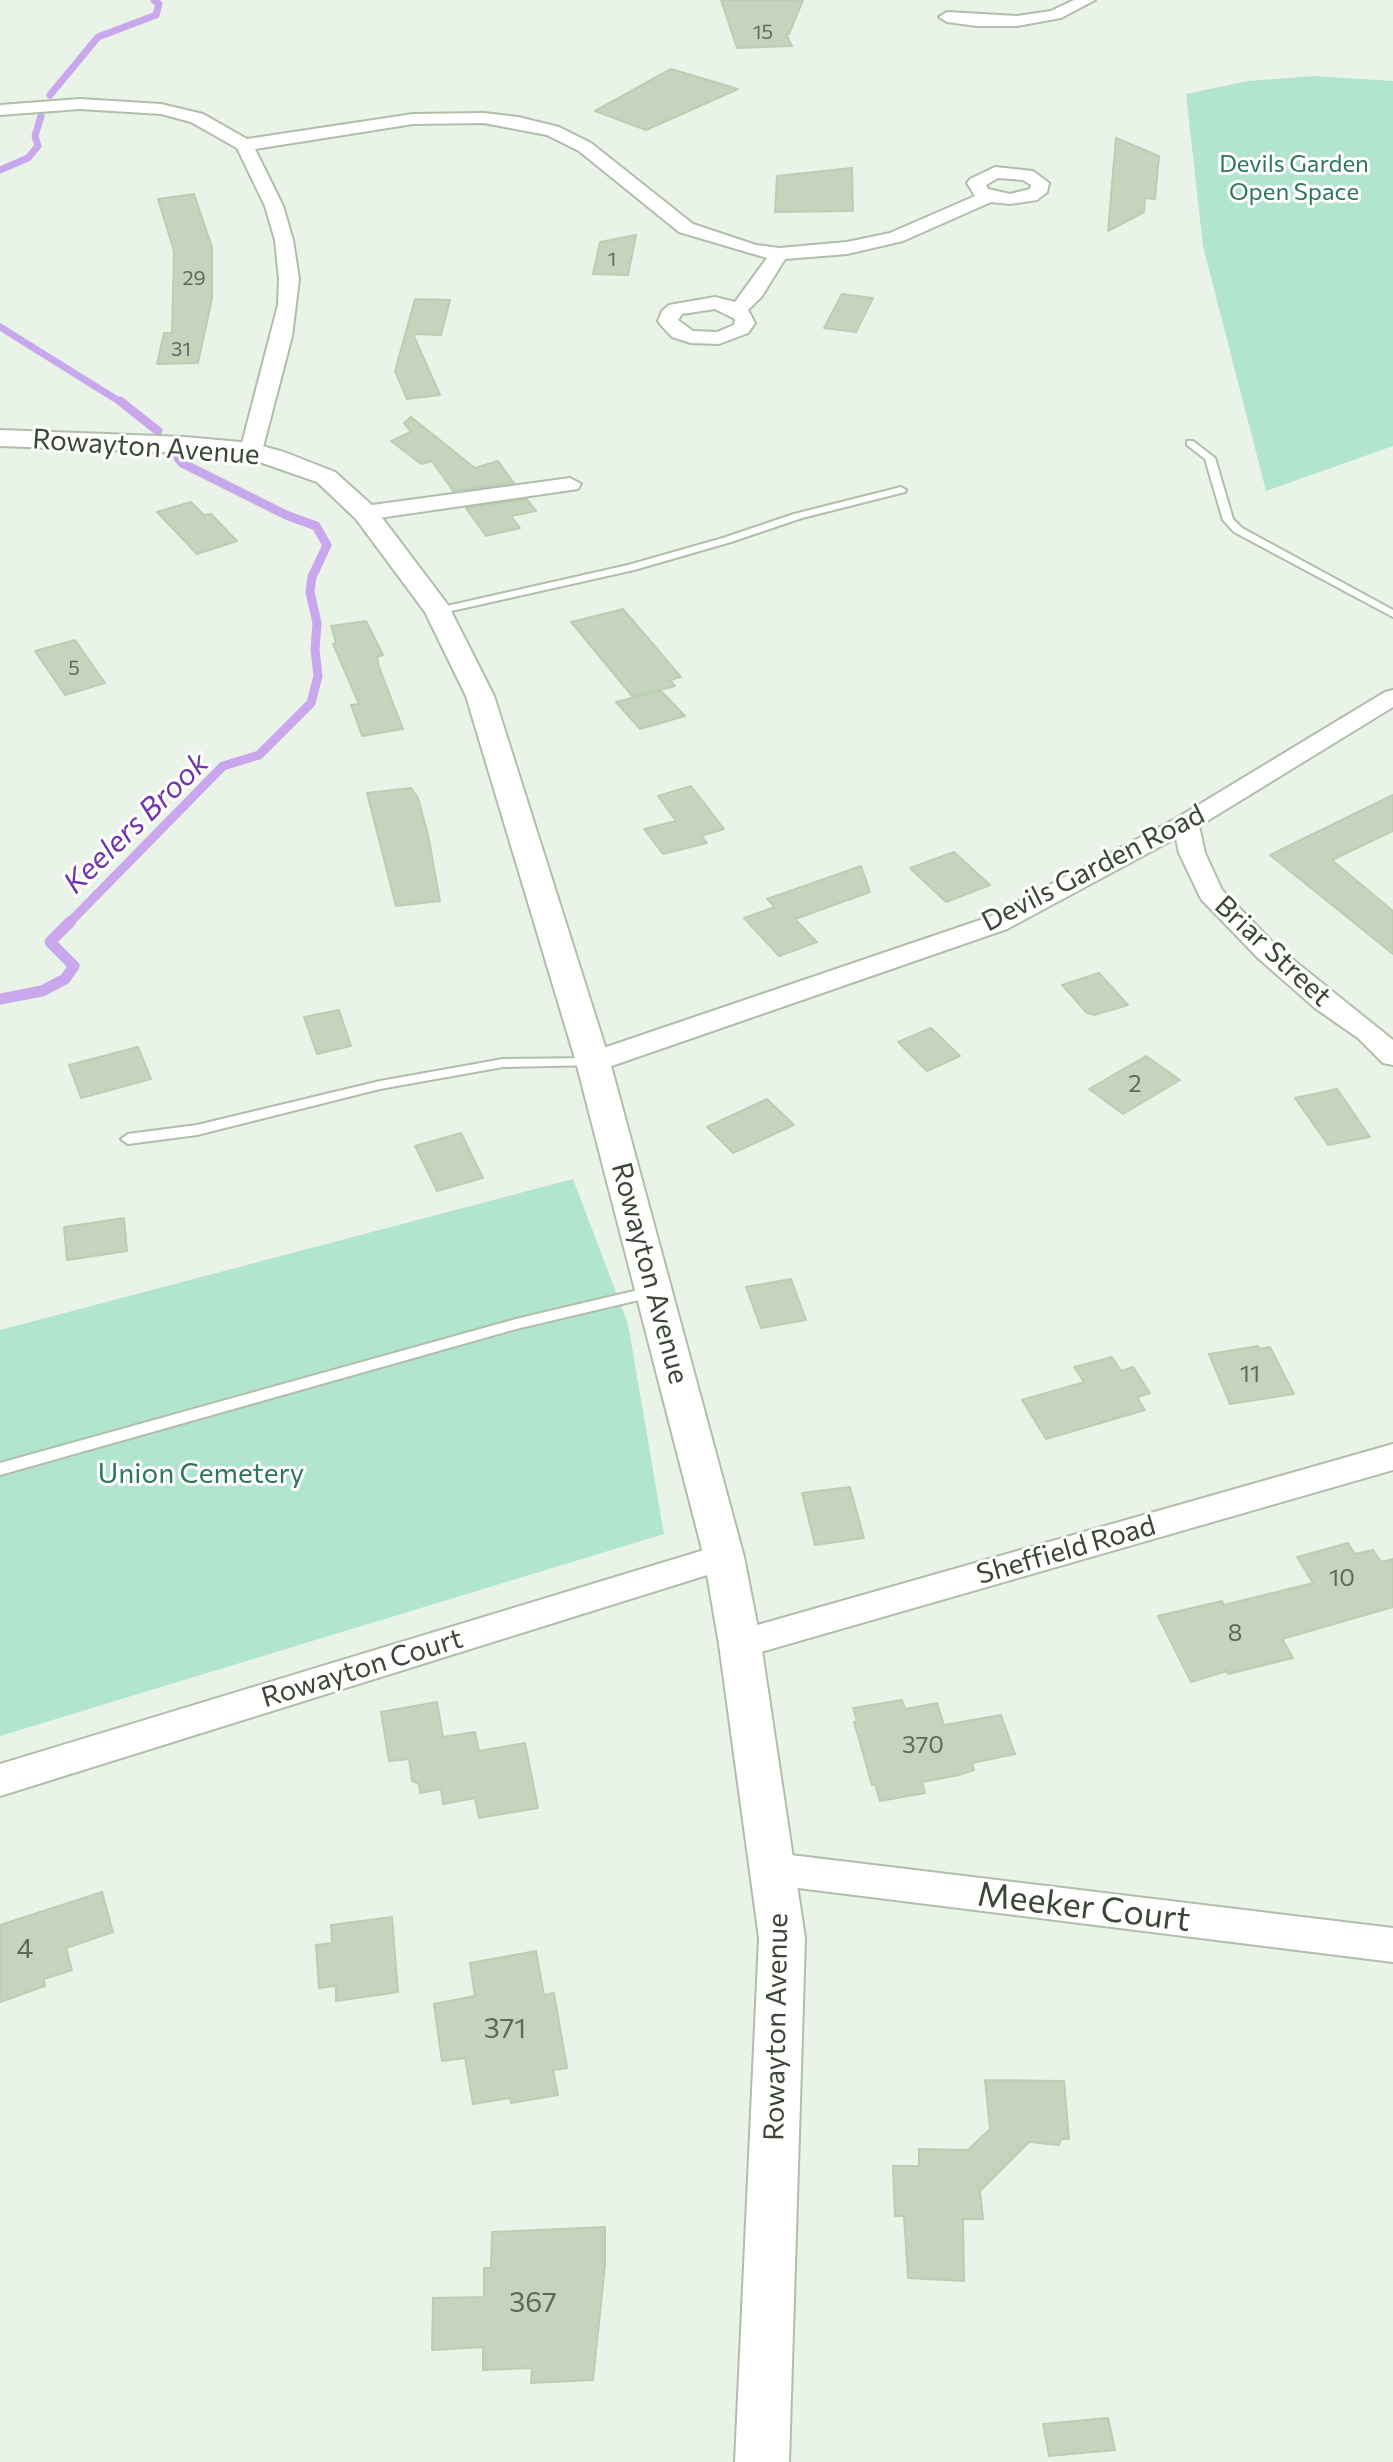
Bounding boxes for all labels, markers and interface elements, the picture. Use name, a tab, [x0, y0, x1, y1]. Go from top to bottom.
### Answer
house number: 15	[753, 20, 773, 44]
park label: Devils Garden Open Space	[1219, 150, 1369, 206]
house number: 1	[608, 247, 616, 271]
house number: 29	[182, 266, 206, 290]
house number: 31	[171, 337, 191, 361]
street label: Rowayton Avenue	[31, 422, 261, 472]
house number: 5	[68, 656, 80, 680]
water label: Keelers Brook	[56, 745, 216, 901]
street label: Devils Garden Road	[976, 797, 1210, 939]
street label: Briar Street	[1208, 889, 1338, 1013]
house number: 2	[1128, 1070, 1142, 1098]
street label: Rowayton Avenue	[604, 1159, 696, 1387]
house number: 11	[1240, 1360, 1260, 1388]
park label: Union Cemetery	[98, 1457, 304, 1491]
street label: Sheffield Road	[973, 1508, 1159, 1592]
house number: 10	[1329, 1564, 1355, 1592]
house number: 8	[1228, 1619, 1242, 1647]
street label: Rowayton Court	[257, 1621, 467, 1715]
house number: 370	[902, 1731, 944, 1759]
street label: Meeker Court	[975, 1874, 1193, 1940]
street label: Rowayton Avenue	[757, 1913, 795, 2141]
house number: 4	[17, 1932, 33, 1966]
house number: 371	[484, 2012, 526, 2046]
house number: 367	[509, 2286, 557, 2320]

